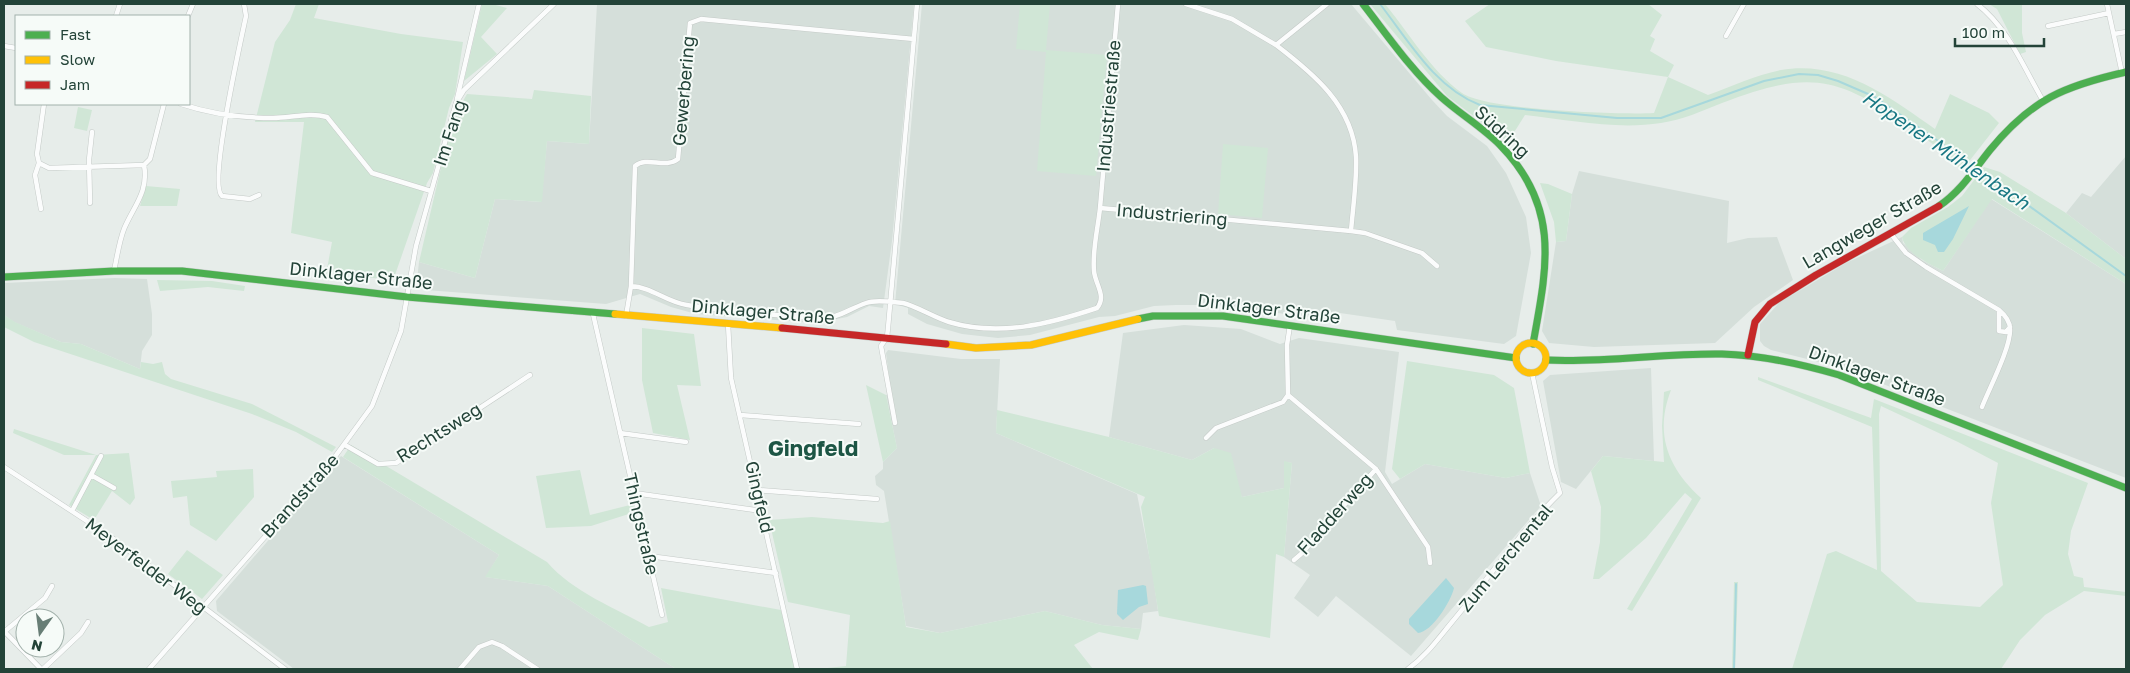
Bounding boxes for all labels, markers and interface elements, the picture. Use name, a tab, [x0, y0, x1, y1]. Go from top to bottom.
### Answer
legend	[15, 15, 190, 105]
scale bar	[1955, 15, 2044, 47]
text: 100 m	[1962, 23, 2005, 41]
text: Fast	[60, 25, 91, 43]
street label: Gewerbering	[667, 35, 699, 147]
street label: Industriestraße	[1091, 39, 1125, 173]
text: Slow	[60, 50, 95, 68]
text: Jam	[60, 75, 90, 93]
water label: Hopener Mühlenbach	[1859, 85, 2035, 215]
street label: Im Fang	[428, 97, 470, 169]
street label: Südring	[1471, 100, 1535, 162]
street label: Langweger Straße	[1798, 175, 1945, 273]
street label: Industriering	[1115, 198, 1229, 230]
street label: Dinklager Straße	[288, 257, 434, 293]
street label: Dinklager Straße	[1196, 288, 1342, 328]
street label: Dinklager Straße	[690, 294, 836, 328]
street label: Dinklager Straße	[1806, 340, 1949, 410]
street label: Rechtsweg	[392, 397, 485, 467]
district label: Gingfeld	[768, 434, 858, 461]
street label: Brandstraße	[256, 449, 343, 542]
street label: Gingfeld	[741, 459, 779, 535]
street label: Fladderweg	[1292, 468, 1377, 559]
street label: Thingstraße	[620, 471, 664, 577]
street label: Zum Lerchental	[1454, 499, 1557, 616]
street label: Meyerfelder Weg	[81, 512, 212, 618]
north arrow	[15, 608, 65, 658]
text: N	[30, 637, 44, 656]

